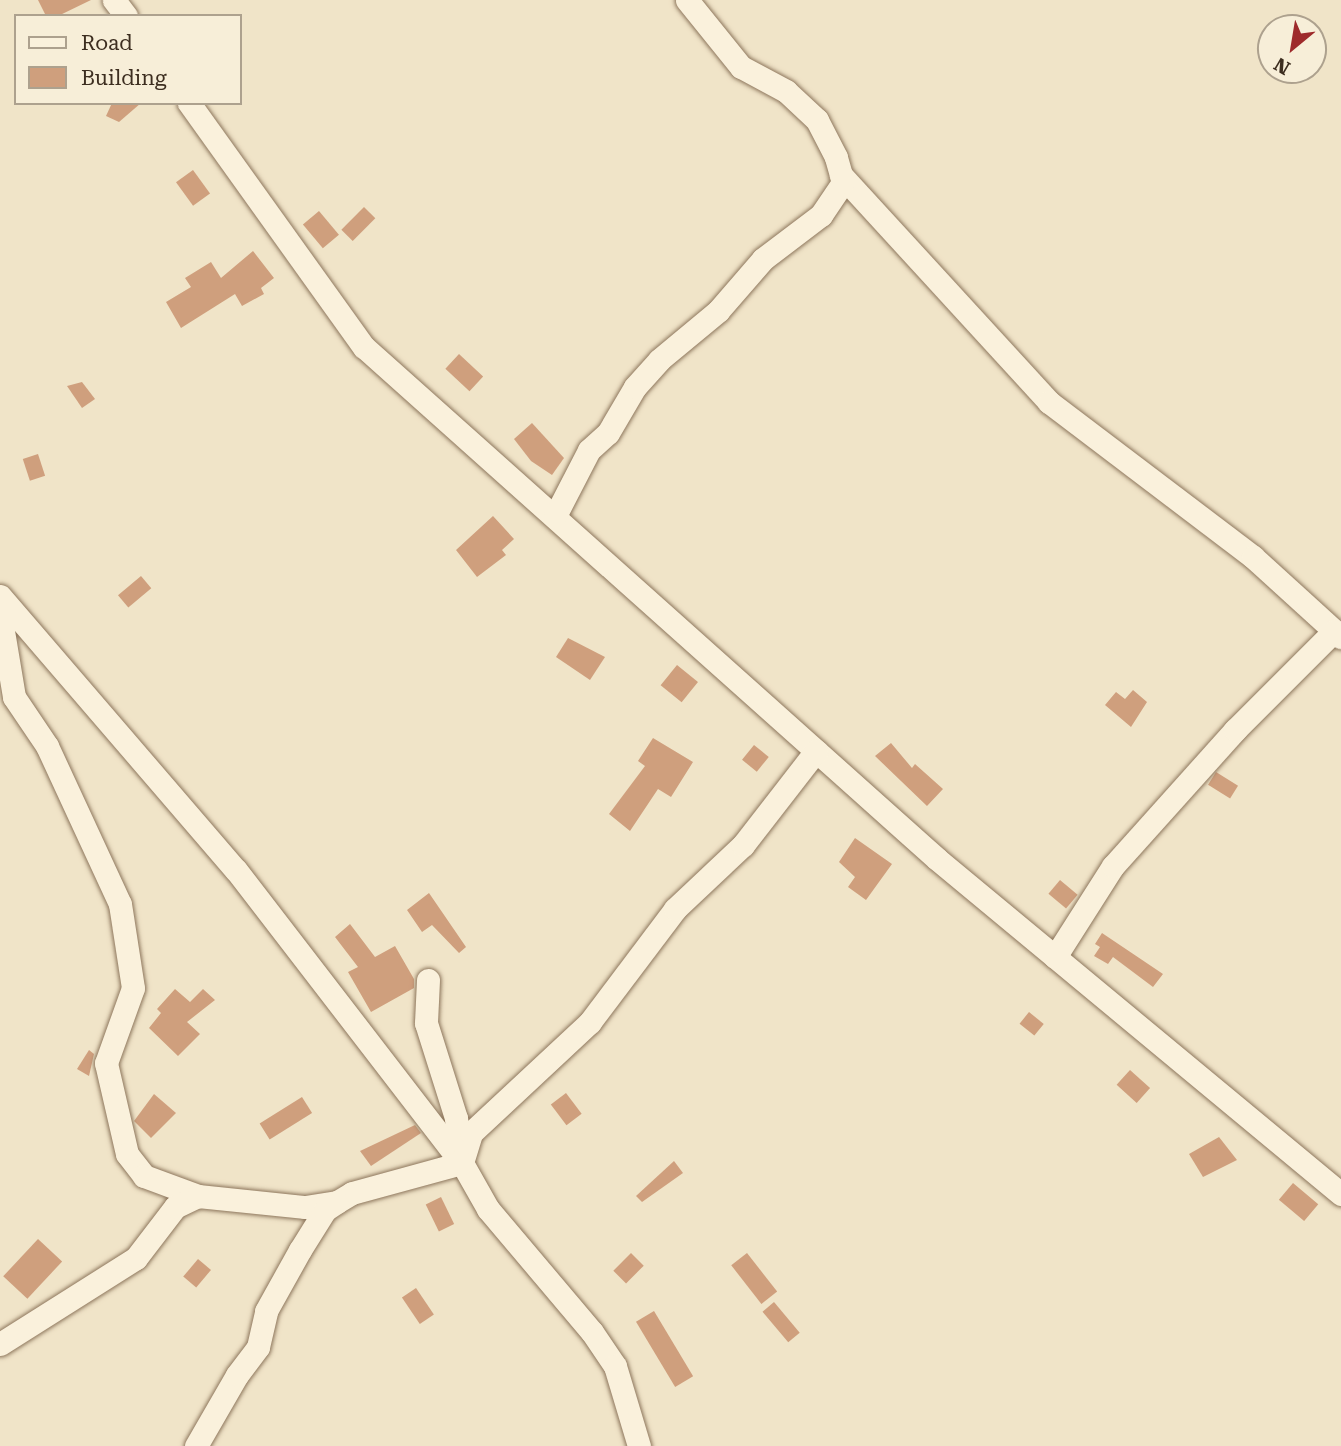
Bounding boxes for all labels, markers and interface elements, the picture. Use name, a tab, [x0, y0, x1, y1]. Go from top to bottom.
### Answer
legend	[14, 14, 242, 105]
north arrow	[1257, 14, 1327, 84]
text: Road	[81, 31, 133, 55]
text: N	[1270, 52, 1294, 80]
text: Building	[81, 66, 167, 90]

